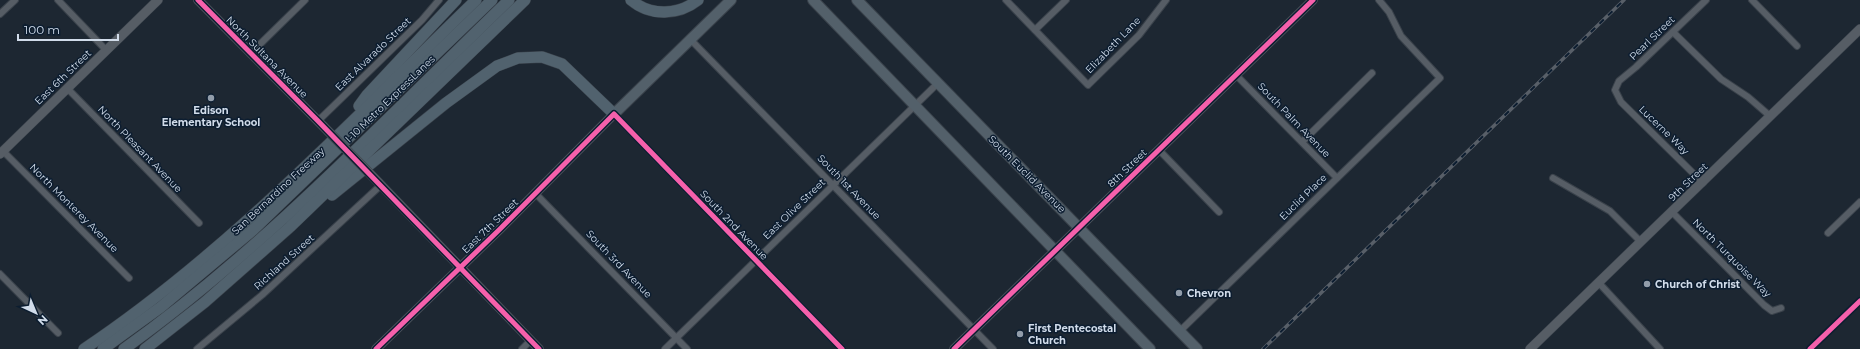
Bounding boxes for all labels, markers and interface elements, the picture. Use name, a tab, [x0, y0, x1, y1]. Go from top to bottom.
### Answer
street label: North Sultana Avenue	[223, 13, 311, 101]
street label: Pearl Street	[1627, 13, 1677, 63]
street label: East Alvarado Street	[332, 14, 414, 94]
street label: Elizabeth Lane	[1083, 14, 1143, 76]
scale bar	[18, 16, 118, 42]
text: 100 m	[24, 22, 60, 37]
street label: East 6th Street	[32, 47, 94, 107]
street label: I-10 Metro ExpressLanes	[342, 53, 438, 145]
street label: South Palm Avenue	[1255, 80, 1333, 160]
marker: Edison Elementary School	[206, 93, 216, 103]
street label: North Pleasant Avenue	[95, 103, 185, 195]
street label: Lucerne Way	[1636, 103, 1692, 158]
place label: Edison Elementary School	[162, 104, 260, 129]
street label: South Euclid Avenue	[986, 133, 1068, 215]
street label: San Bernardino Freeway	[229, 144, 328, 237]
street label: 8th Street	[1104, 146, 1150, 190]
street label: South 1st Avenue	[815, 152, 883, 222]
street label: 9th Street	[1666, 160, 1710, 204]
street label: North Monterey Avenue	[27, 161, 121, 255]
street label: Euclid Place	[1277, 171, 1329, 223]
street label: East Olive Street	[760, 176, 828, 242]
street label: South 2nd Avenue	[697, 187, 771, 263]
street label: East 7th Street	[459, 196, 521, 256]
street label: North Turquoise Way	[1690, 216, 1774, 300]
street label: South 3rd Avenue	[583, 227, 655, 301]
street label: Richland Street	[251, 231, 317, 293]
place label: Church of Christ	[1655, 278, 1741, 291]
marker: Church of Christ	[1642, 279, 1652, 289]
place label: Chevron	[1187, 287, 1231, 300]
marker: Chevron	[1174, 288, 1184, 298]
north arrow	[16, 293, 56, 333]
text: N	[35, 312, 51, 328]
place label: First Pentecostal Church	[1028, 322, 1116, 347]
marker: First Pentecostal Church	[1015, 329, 1025, 339]

